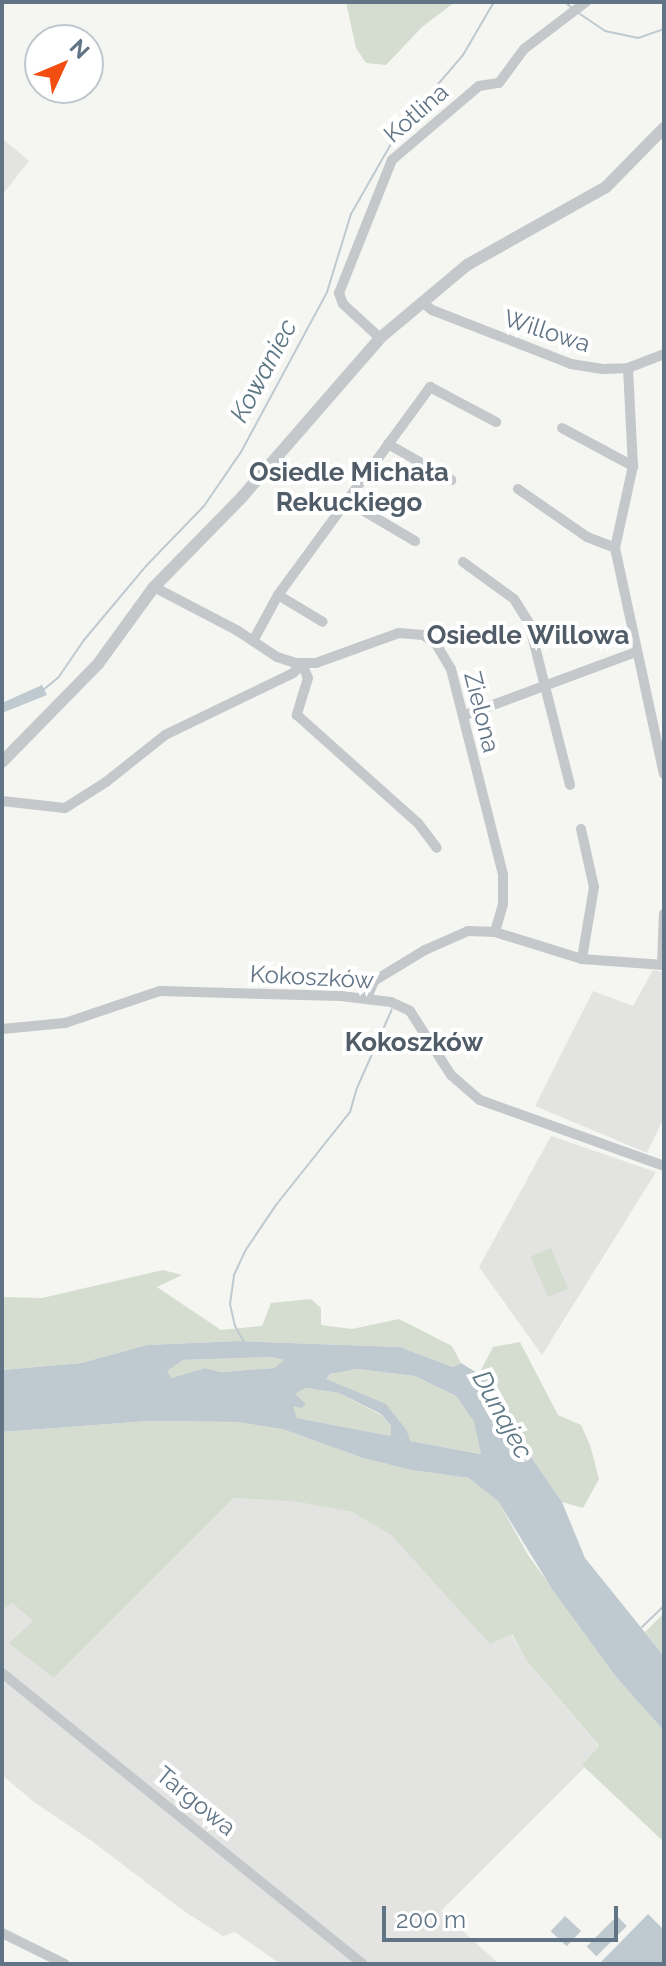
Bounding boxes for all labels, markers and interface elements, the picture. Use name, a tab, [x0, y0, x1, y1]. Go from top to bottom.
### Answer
north arrow	[24, 24, 104, 104]
text: N	[65, 34, 95, 64]
street label: Kotlina	[378, 77, 454, 149]
street label: Willowa	[500, 303, 594, 359]
water label: Kowaniec	[224, 314, 304, 428]
district label: Osiedle Michała Rekuckiego	[249, 457, 449, 518]
district label: Osiedle Willowa	[426, 620, 630, 652]
street label: Zielona	[458, 669, 506, 755]
street label: Kokoszków	[249, 959, 375, 995]
district label: Kokoszków	[345, 1027, 483, 1059]
water label: Dunajec	[465, 1365, 539, 1465]
street label: Targowa	[150, 1760, 242, 1842]
scale bar	[386, 1890, 622, 1940]
text: 200 m	[396, 1905, 466, 1934]

